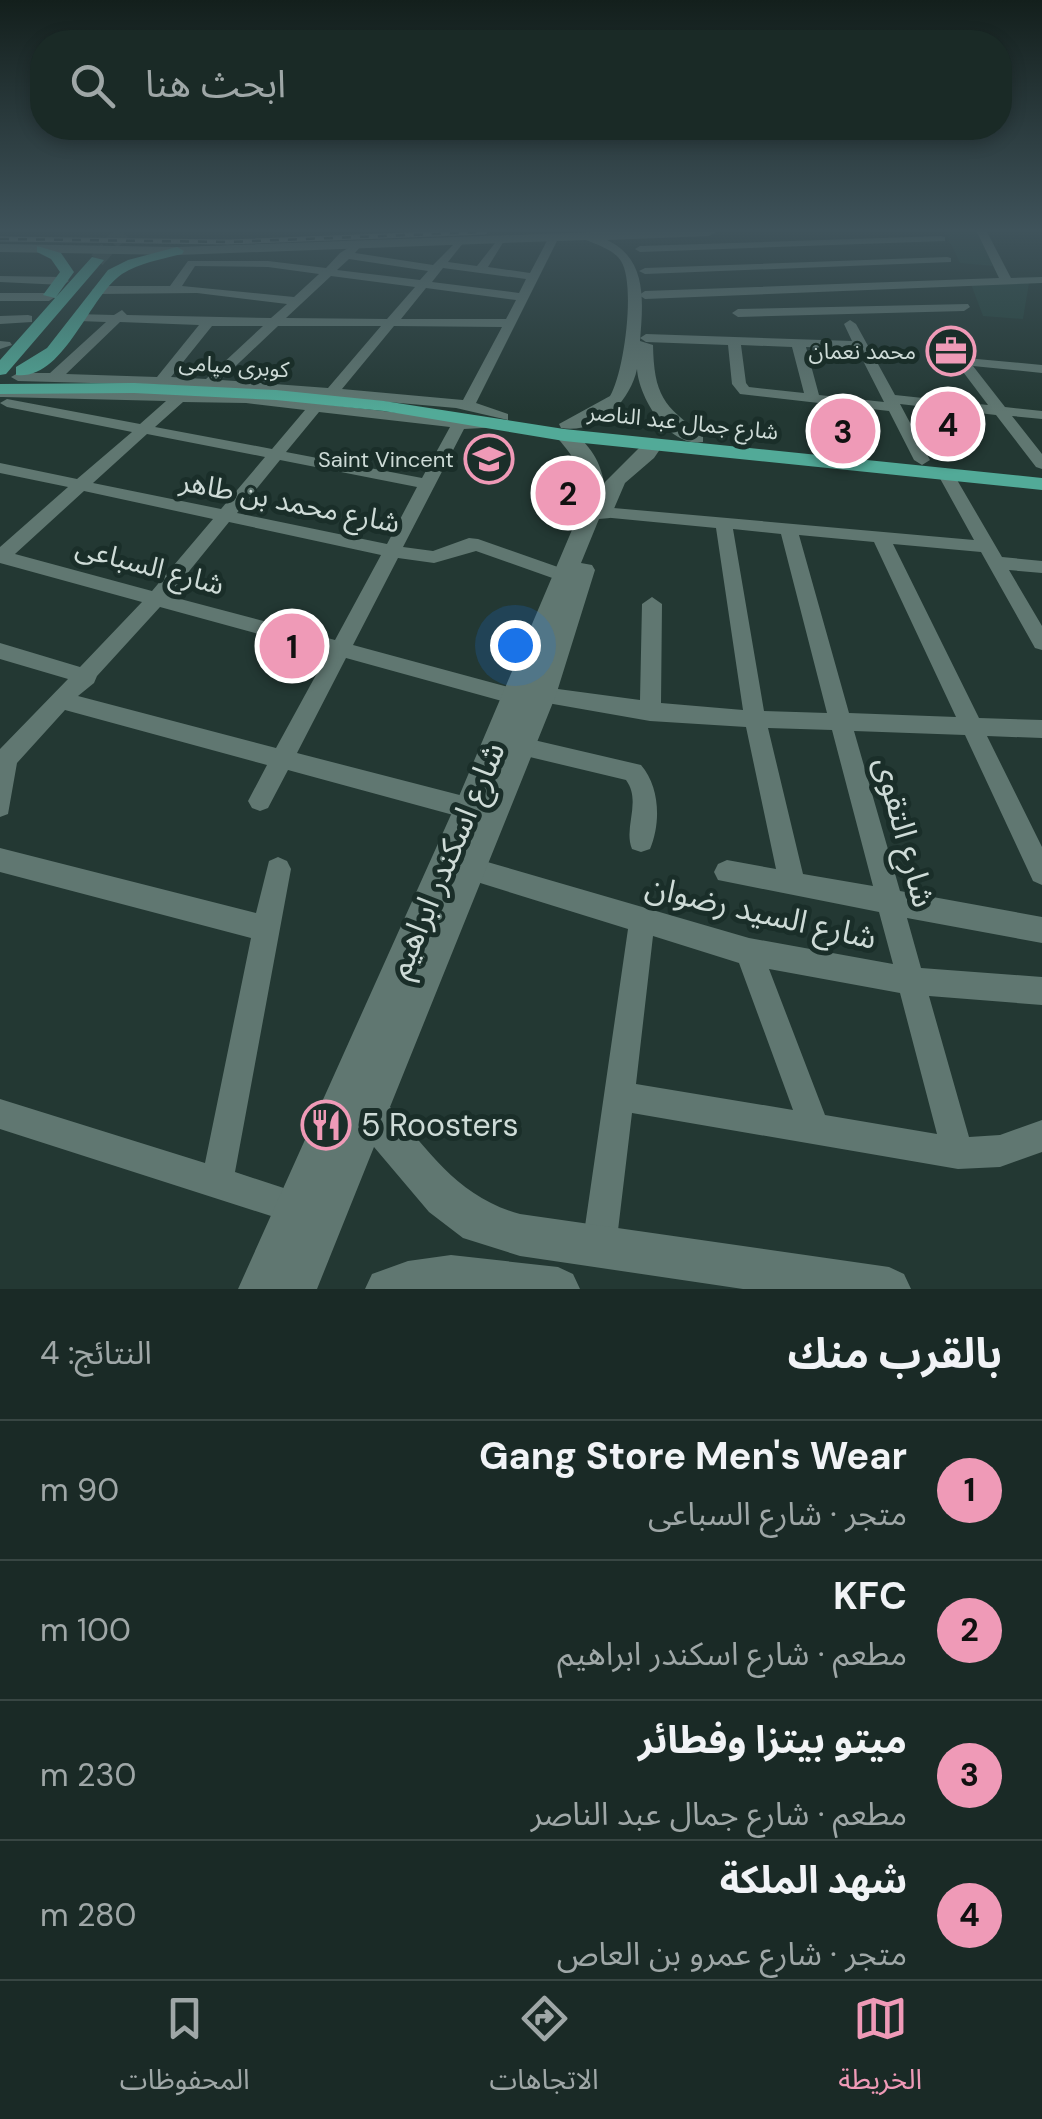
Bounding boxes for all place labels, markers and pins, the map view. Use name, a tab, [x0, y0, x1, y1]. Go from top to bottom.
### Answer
office icon: محمد نعمان	[925, 325, 977, 377]
place label: محمد نعمان	[809, 337, 916, 366]
pin: 4	[916, 386, 980, 462]
pin: 3	[810, 394, 876, 468]
school or university icon: Saint Vincent	[463, 433, 515, 485]
place label: Saint Vincent	[318, 445, 454, 474]
pin: 2	[536, 456, 600, 530]
pin: 1	[260, 608, 324, 684]
restaurant icon: 5 Roosters	[300, 1099, 352, 1151]
place label: 5 Roosters	[361, 1104, 519, 1146]

